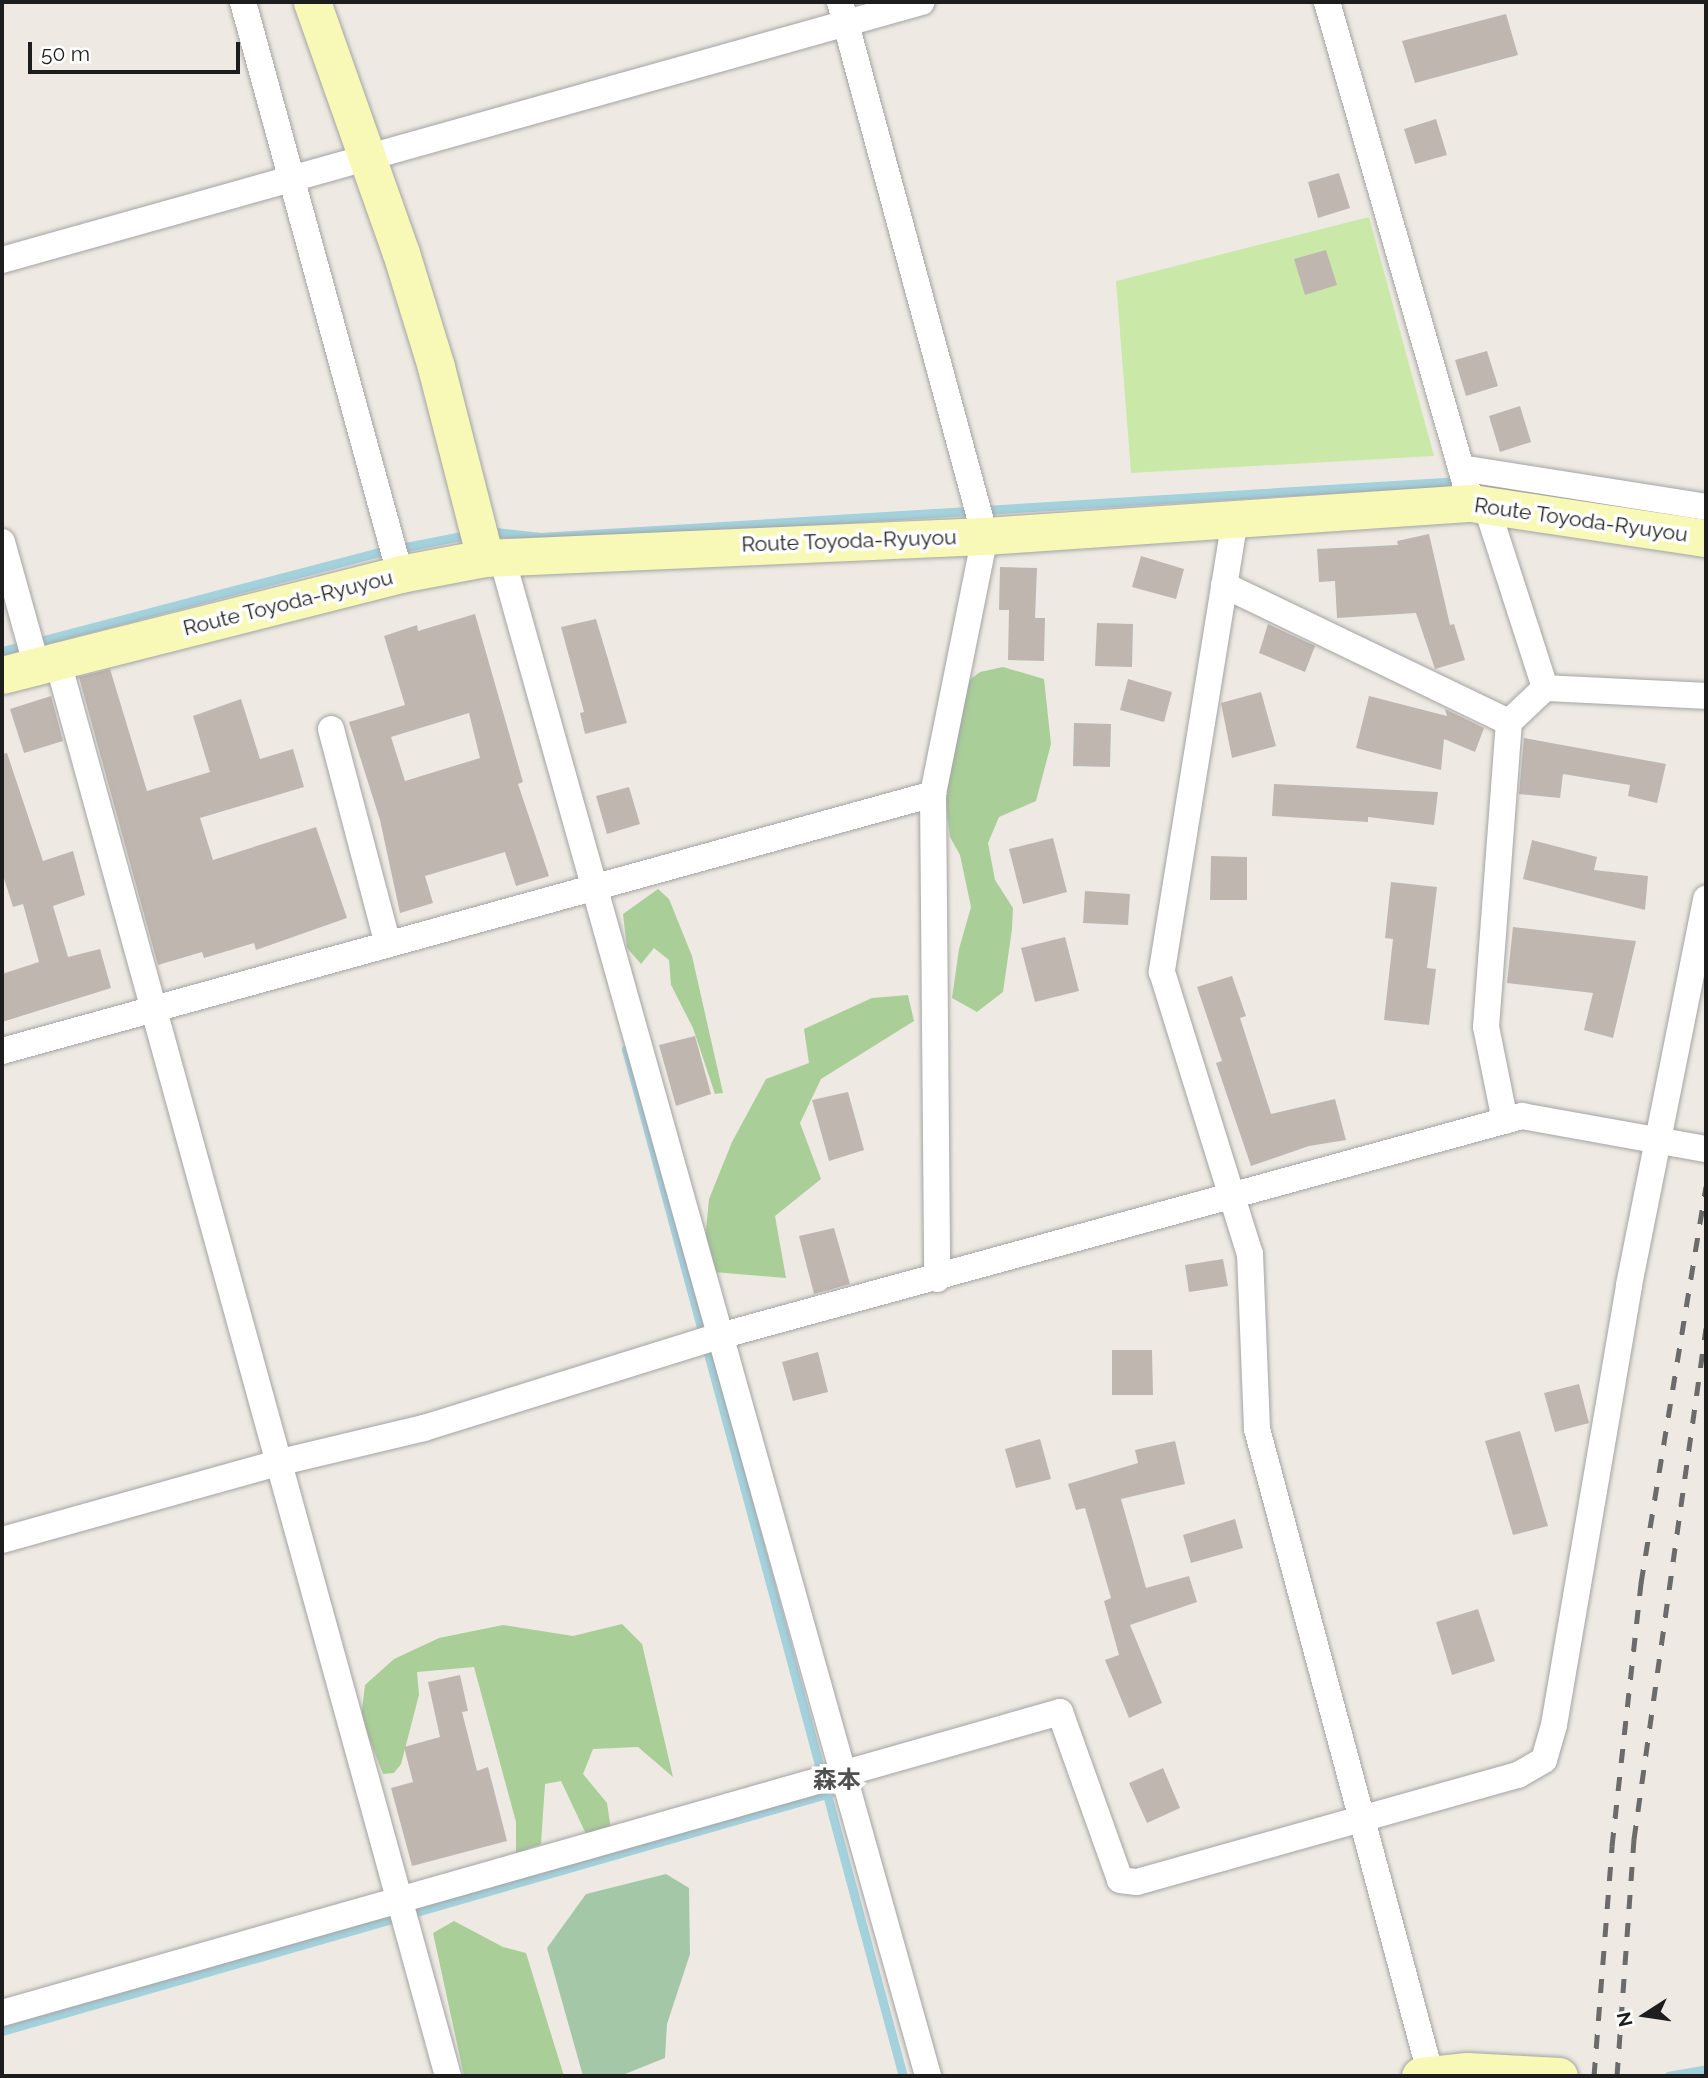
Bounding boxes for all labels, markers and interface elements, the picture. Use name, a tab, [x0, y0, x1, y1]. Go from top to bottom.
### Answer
scale bar	[32, 28, 243, 72]
text: 50 m	[41, 41, 90, 66]
street label: Route Toyoda-Ryuyou	[1472, 493, 1690, 547]
street label: Route Toyoda-Ryuyou	[741, 525, 957, 557]
street label: Route Toyoda-Ryuyou	[180, 565, 396, 641]
district label: 森本	[813, 1766, 861, 1794]
north arrow	[1610, 1980, 1680, 2050]
text: N	[1612, 2010, 1637, 2029]

